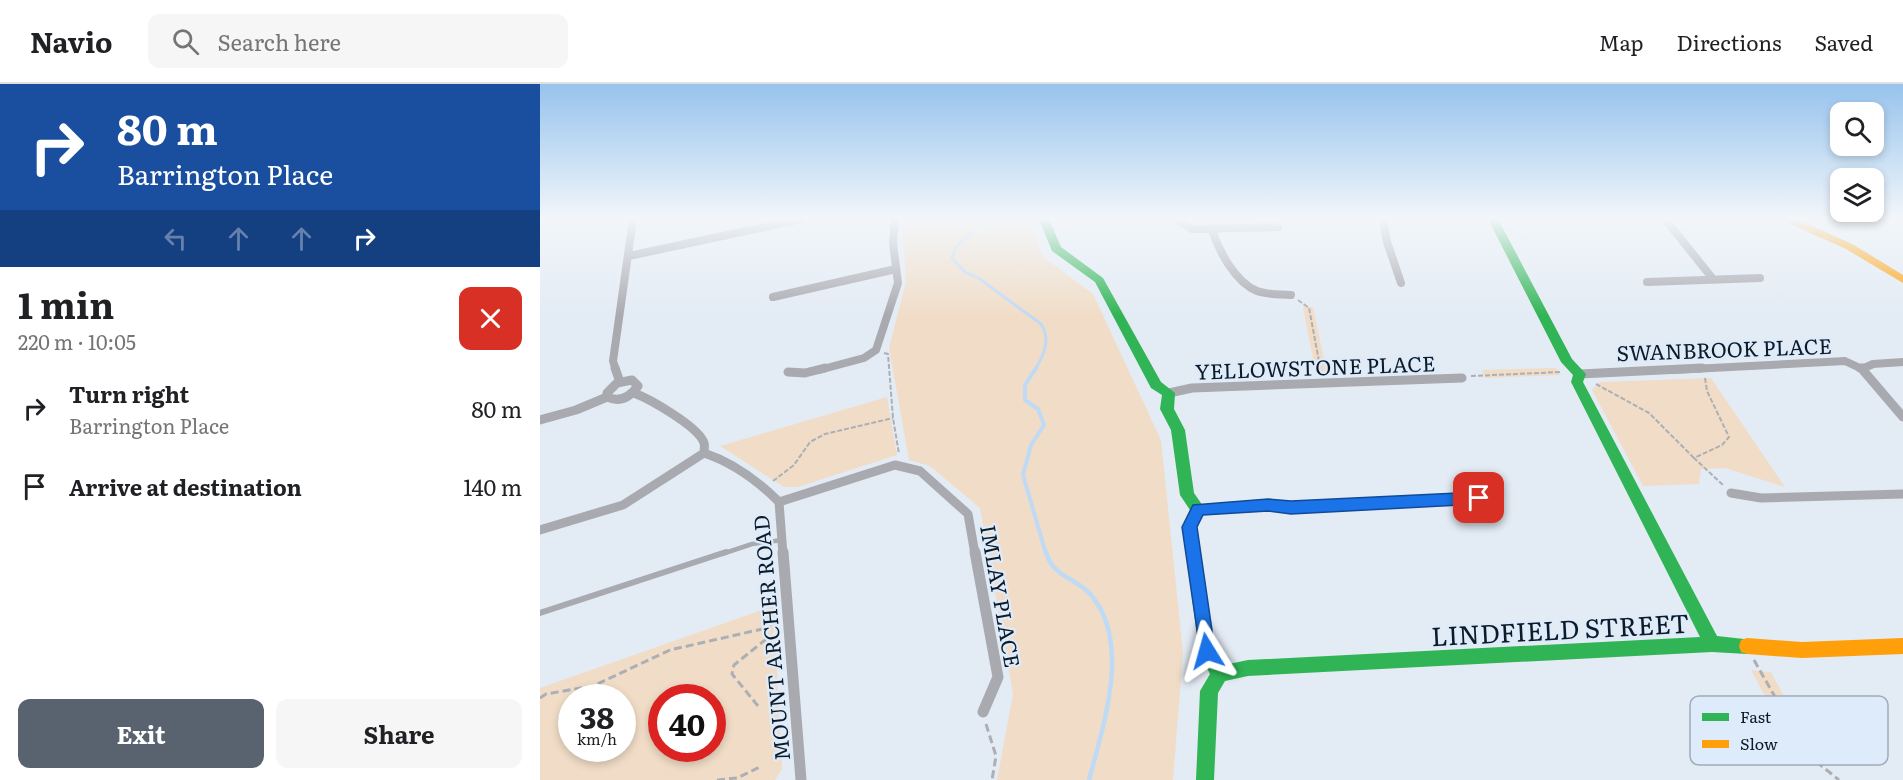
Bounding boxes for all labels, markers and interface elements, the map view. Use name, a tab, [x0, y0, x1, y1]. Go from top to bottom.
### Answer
search box	[148, 14, 568, 68]
text: Navio	[30, 20, 112, 62]
icon: search	[169, 25, 202, 58]
text: Search here	[217, 25, 341, 58]
text: Map	[1599, 26, 1644, 57]
text: Directions	[1677, 26, 1782, 57]
text: Saved	[1815, 26, 1873, 57]
text: 80 m	[117, 96, 218, 158]
map controls	[1830, 102, 1884, 222]
button: search	[1830, 102, 1884, 156]
icon: right	[18, 108, 96, 186]
text: Barrington Place	[117, 153, 333, 193]
button: layers	[1830, 168, 1884, 222]
icon: left	[159, 222, 192, 255]
icon: ahead	[222, 222, 255, 255]
icon: ahead	[285, 222, 318, 255]
icon: right	[348, 222, 381, 255]
text: 1 min	[18, 277, 114, 330]
button: close	[459, 287, 522, 350]
text: 220 m · 10:05	[18, 326, 136, 356]
street label: SWANBROOK PLACE	[1616, 329, 1832, 367]
street label: YELLOWSTONE PLACE	[1194, 346, 1436, 386]
text: Turn right	[69, 377, 189, 410]
icon: right	[18, 392, 51, 425]
text: 80 m	[471, 392, 522, 425]
text: Barrington Place	[69, 410, 229, 440]
icon: arrive	[18, 470, 51, 503]
text: Arrive at destination	[69, 470, 302, 503]
text: 140 m	[463, 470, 522, 503]
pin	[1453, 472, 1504, 523]
icon: arrive	[1462, 481, 1495, 514]
street label: MOUNT ARCHER ROAD	[744, 514, 796, 762]
street label: IMLAY PLACE	[974, 522, 1030, 670]
street label: LINDFIELD STREET	[1430, 602, 1690, 654]
position arrow	[1175, 619, 1239, 683]
speed limit sign: 40	[648, 684, 726, 762]
text: 38	[580, 694, 614, 738]
legend	[1690, 696, 1888, 765]
button: Exit	[18, 699, 264, 768]
button: Share	[276, 699, 522, 768]
text: Fast	[1740, 704, 1772, 728]
text: km/h	[577, 727, 617, 750]
text: Slow	[1740, 731, 1778, 755]

